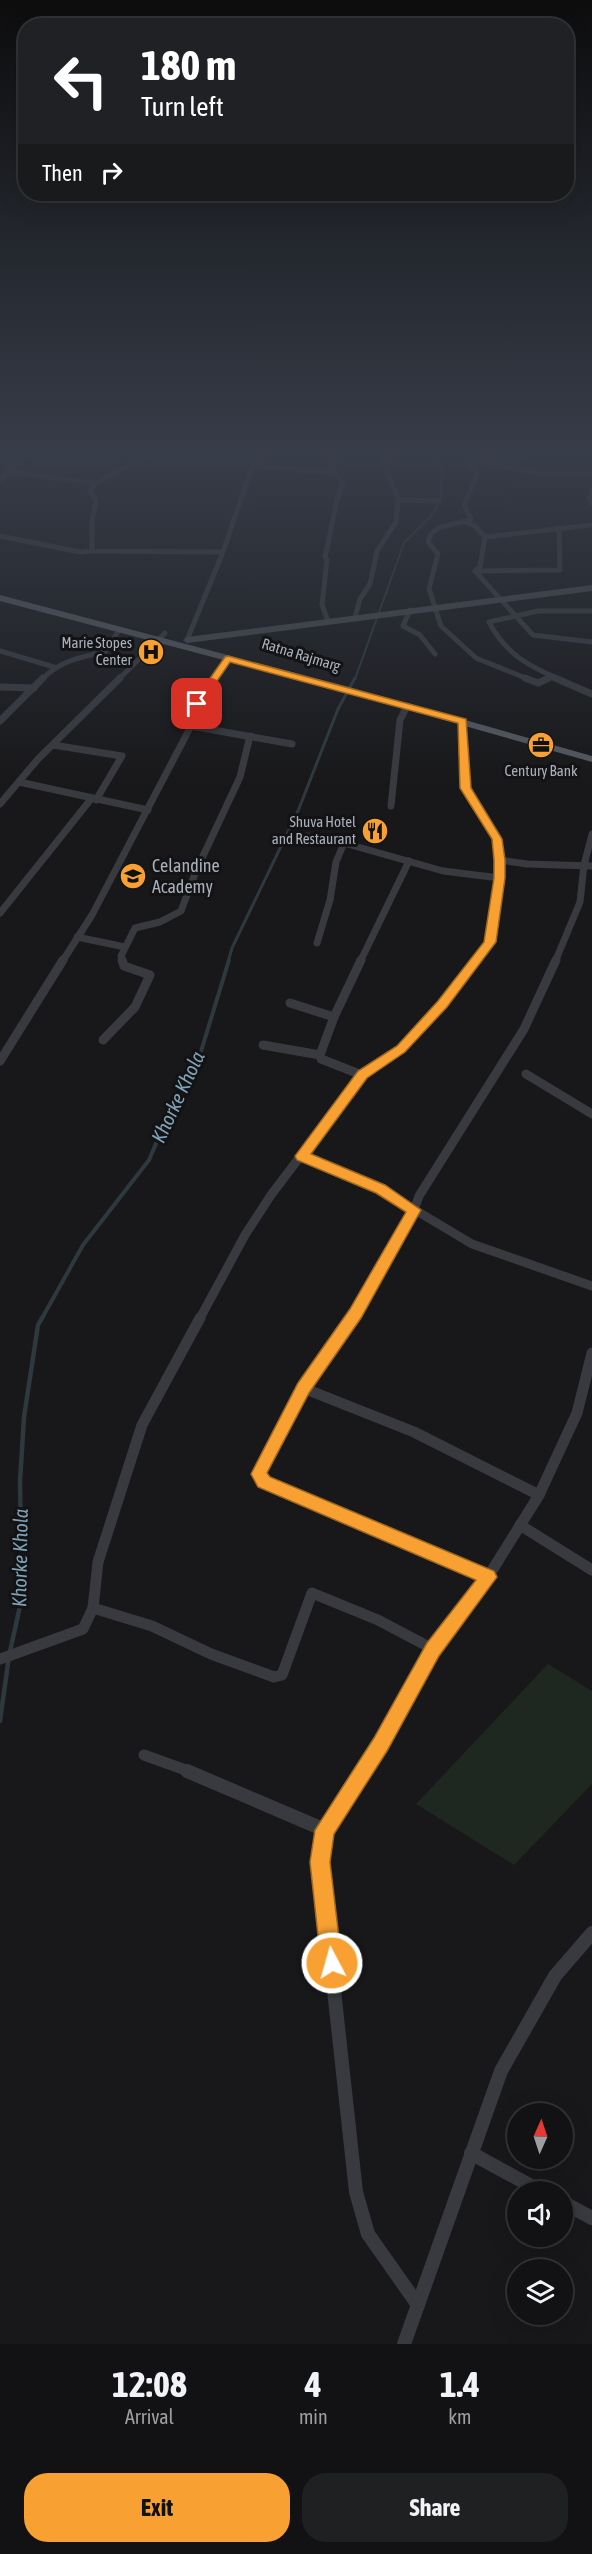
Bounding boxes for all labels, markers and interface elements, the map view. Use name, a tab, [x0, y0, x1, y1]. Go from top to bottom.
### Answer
text: 180 m	[141, 41, 236, 89]
icon: left	[42, 42, 120, 120]
text: Turn left	[141, 91, 224, 122]
icon: right	[95, 156, 128, 189]
text: Then	[42, 160, 83, 186]
place label: Marie Stopes Center	[61, 634, 133, 668]
street label: Ratna Rajmarg	[260, 635, 343, 675]
hospital icon: Marie Stopes Center	[136, 637, 166, 667]
pin	[171, 678, 222, 729]
icon: arrive	[180, 687, 213, 720]
office icon: Century Bank	[526, 730, 556, 760]
place label: Century Bank	[504, 762, 578, 779]
place label: Shuva Hotel and Restaurant	[272, 813, 356, 847]
restaurant icon: Shuva Hotel and Restaurant	[360, 816, 390, 846]
place label: Celandine Academy	[152, 855, 220, 897]
school or university icon: Celandine Academy	[118, 861, 148, 891]
water label: Khorke Khola	[146, 1047, 209, 1146]
water label: Khorke Khola	[7, 1509, 32, 1607]
position arrow	[300, 1931, 364, 1995]
north arrow	[507, 2103, 573, 2169]
map controls	[507, 2103, 573, 2325]
button: sound	[507, 2181, 573, 2247]
button: layers	[507, 2259, 573, 2325]
text: 12:08	[112, 2363, 187, 2405]
text: 4	[305, 2363, 322, 2405]
text: 1.4	[440, 2363, 480, 2405]
text: Arrival	[125, 2405, 174, 2428]
text: min	[299, 2405, 328, 2428]
text: km	[448, 2405, 471, 2428]
button: Exit	[24, 2473, 290, 2542]
button: Share	[302, 2473, 568, 2542]

